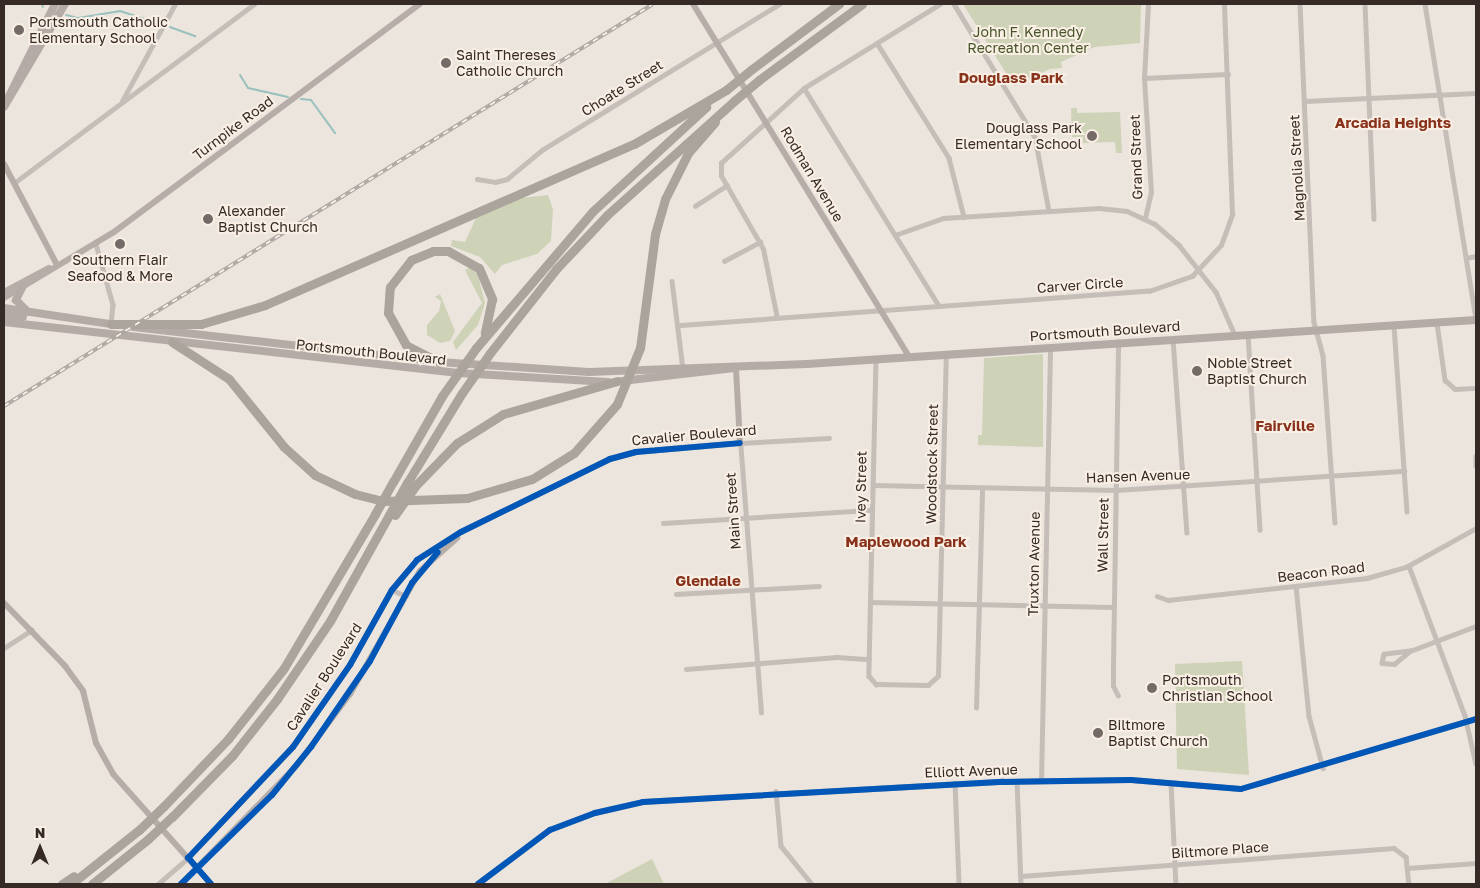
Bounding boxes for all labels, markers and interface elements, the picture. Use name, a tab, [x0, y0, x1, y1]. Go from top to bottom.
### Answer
place label: Portsmouth Catholic Elementary School	[29, 14, 168, 46]
marker: Portsmouth Catholic Elementary School	[13, 24, 25, 36]
park label: John F. Kennedy Recreation Center	[967, 24, 1089, 56]
place label: Saint Thereses Catholic Church	[456, 47, 563, 80]
street label: Choate Street	[578, 56, 666, 120]
marker: Saint Thereses Catholic Church	[440, 57, 452, 69]
district label: Douglass Park	[958, 69, 1064, 87]
street label: Turnpike Road	[190, 92, 276, 164]
street label: Grand Street	[1126, 114, 1146, 200]
street label: Magnolia Street	[1286, 114, 1308, 222]
district label: Arcadia Heights	[1335, 114, 1451, 132]
place label: Douglass Park Elementary School	[955, 120, 1082, 152]
street label: Rodman Avenue	[777, 123, 847, 225]
marker: Douglass Park Elementary School	[1086, 130, 1098, 142]
place label: Alexander Baptist Church	[218, 203, 318, 236]
marker: Alexander Baptist Church	[202, 213, 214, 225]
marker: Southern Flair Seafood & More	[114, 238, 126, 250]
place label: Southern Flair Seafood & More	[67, 252, 173, 284]
street label: Carver Circle	[1036, 274, 1124, 296]
street label: Portsmouth Boulevard	[1029, 317, 1181, 345]
street label: Portsmouth Boulevard	[295, 336, 447, 368]
place label: Noble Street Baptist Church	[1207, 355, 1307, 388]
marker: Noble Street Baptist Church	[1191, 365, 1203, 377]
street label: Woodstock Street	[923, 404, 941, 524]
district label: Fairville	[1255, 417, 1315, 435]
street label: Cavalier Boulevard	[631, 421, 757, 449]
street label: Ivey Street	[852, 451, 870, 523]
street label: Hansen Avenue	[1086, 466, 1190, 486]
street label: Main Street	[722, 472, 744, 550]
street label: Wall Street	[1094, 498, 1112, 572]
street label: Truxton Avenue	[1025, 511, 1043, 617]
district label: Maplewood Park	[845, 533, 967, 551]
street label: Beacon Road	[1276, 558, 1366, 586]
district label: Glendale	[675, 572, 741, 590]
street label: Cavalier Boulevard	[283, 620, 365, 734]
place label: Portsmouth Christian School	[1162, 672, 1273, 704]
marker: Portsmouth Christian School	[1146, 682, 1158, 694]
place label: Biltmore Baptist Church	[1108, 717, 1208, 750]
marker: Biltmore Baptist Church	[1092, 727, 1104, 739]
street label: Elliott Avenue	[924, 761, 1018, 781]
north arrow	[15, 823, 65, 873]
text: N	[35, 824, 45, 841]
street label: Biltmore Place	[1171, 838, 1269, 862]

